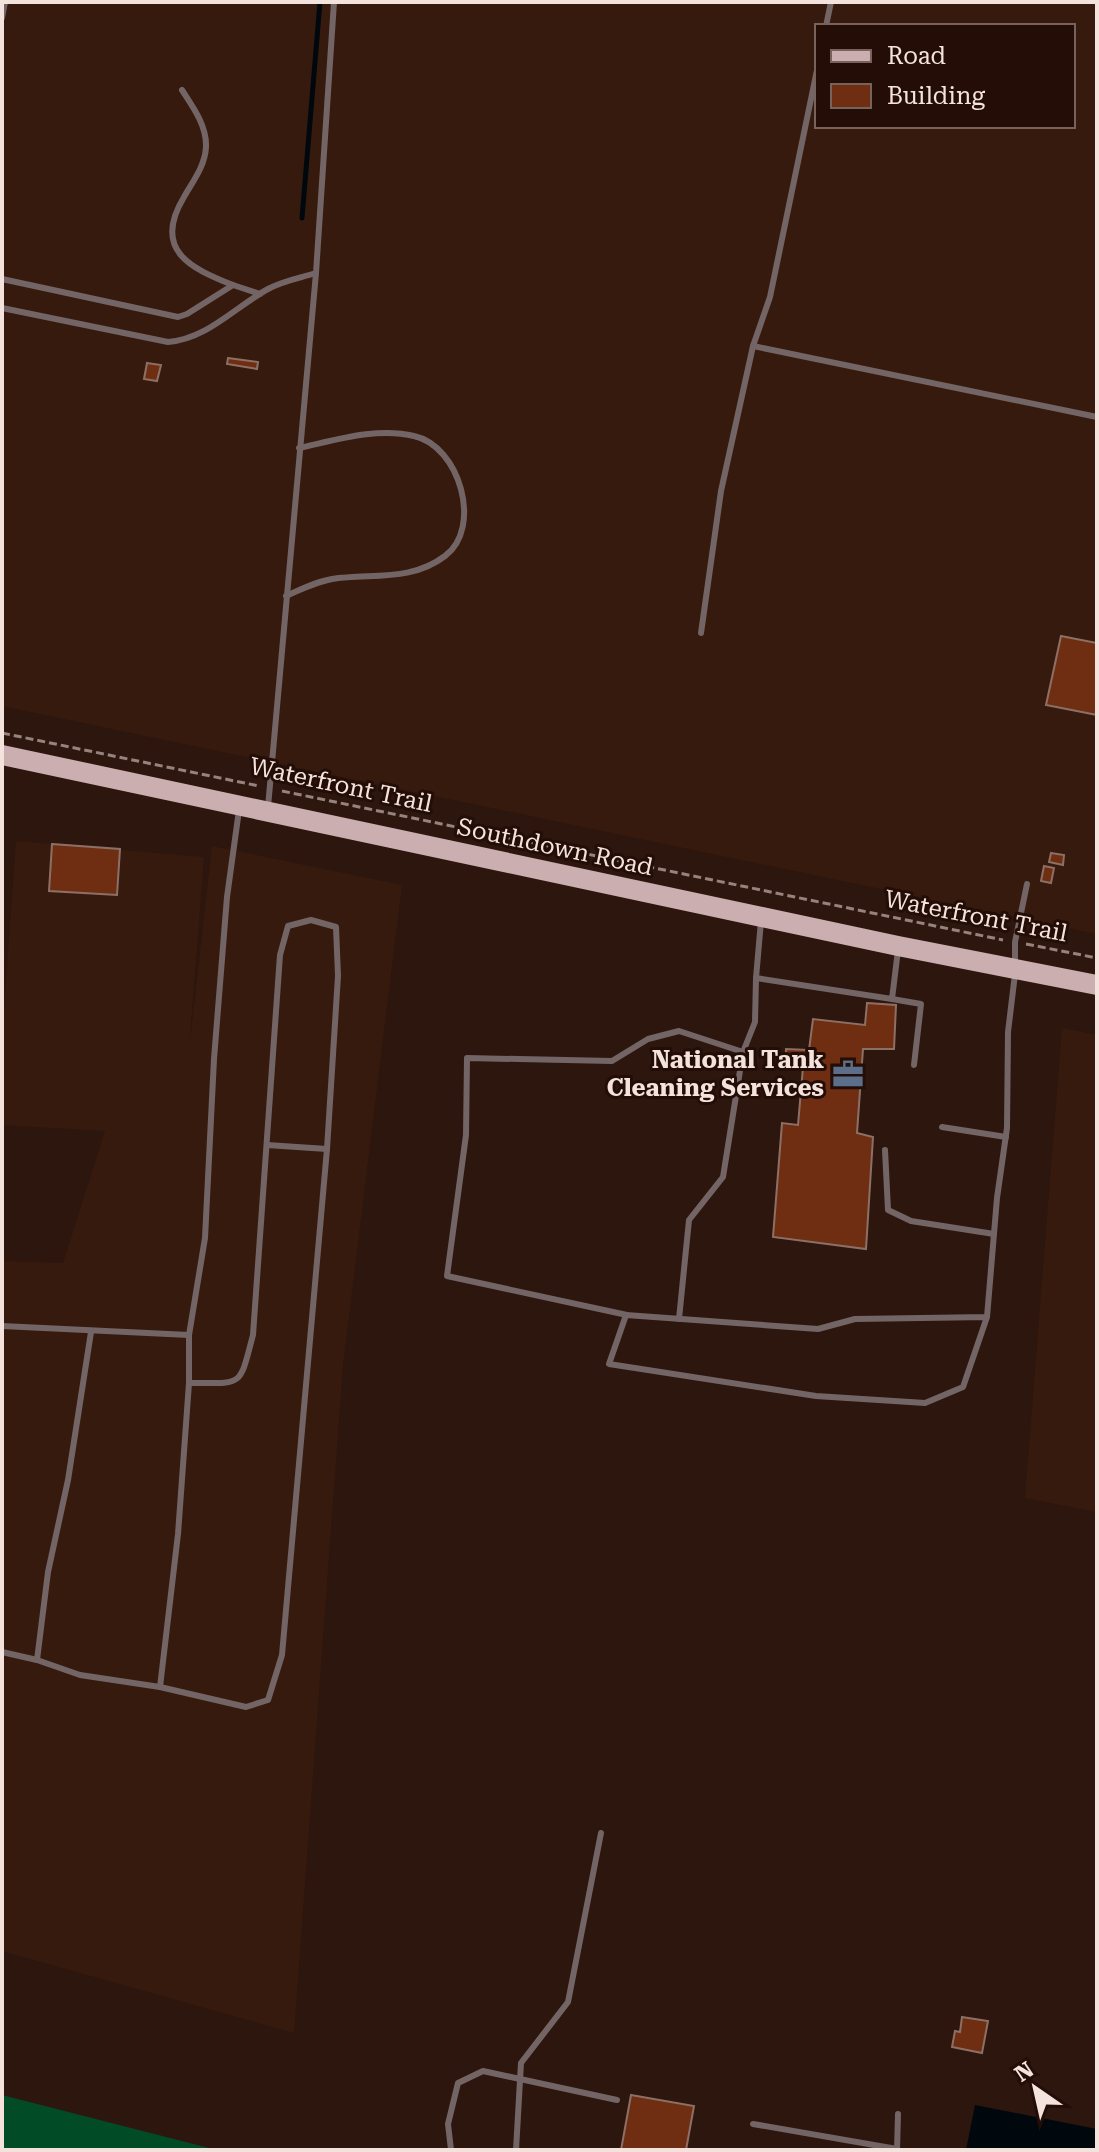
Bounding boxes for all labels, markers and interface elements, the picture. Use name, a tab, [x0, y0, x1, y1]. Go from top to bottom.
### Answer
legend	[815, 24, 1075, 128]
text: Road	[887, 42, 946, 70]
text: Building	[887, 82, 985, 110]
street label: Waterfront Trail	[247, 752, 435, 818]
street label: Southdown Road	[455, 813, 655, 881]
street label: Waterfront Trail	[882, 885, 1070, 947]
place label: National Tank Cleaning Services	[607, 1046, 824, 1102]
office icon: National Tank Cleaning Services	[831, 1057, 865, 1091]
north arrow	[995, 2048, 1075, 2128]
text: N	[1010, 2057, 1038, 2087]

